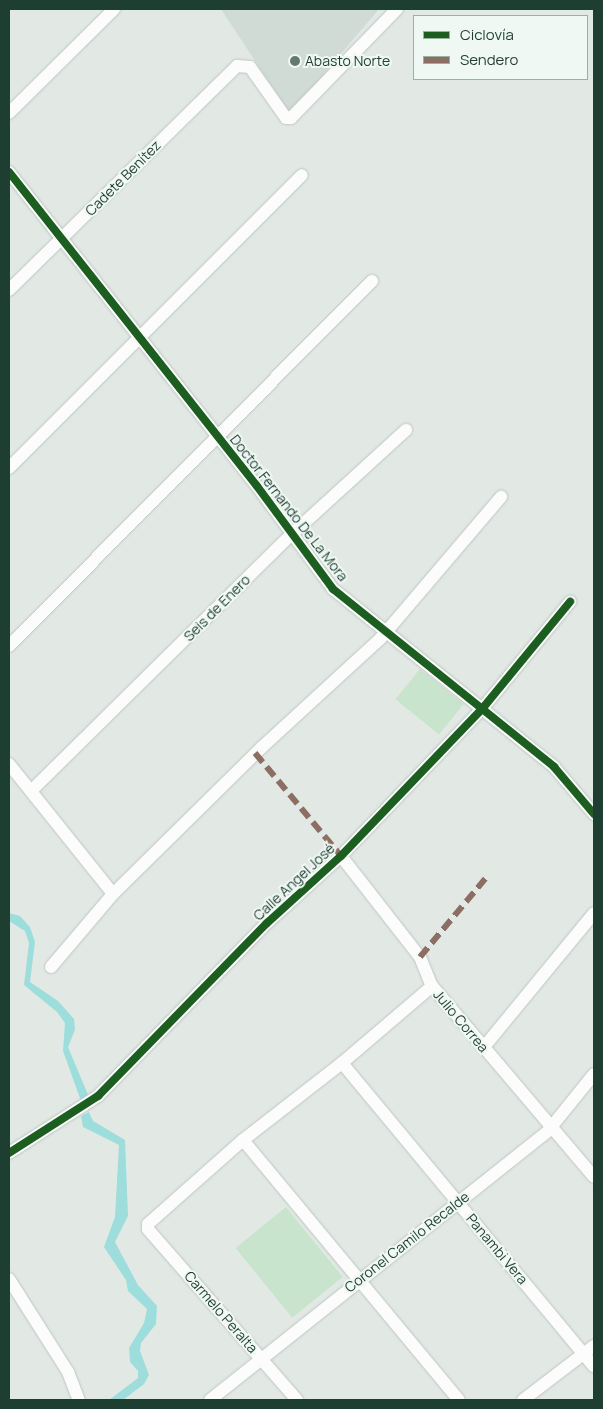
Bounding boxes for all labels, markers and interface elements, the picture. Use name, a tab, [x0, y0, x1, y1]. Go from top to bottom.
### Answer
legend	[413, 15, 588, 80]
text: Ciclovía	[460, 24, 514, 45]
text: Sendero	[460, 49, 518, 70]
place label: Abasto Norte	[305, 53, 390, 69]
marker: Abasto Norte	[289, 55, 301, 67]
street label: Cadete Benítez	[82, 137, 164, 219]
street label: Doctor Fernando De La Mora	[227, 431, 351, 585]
street label: Seis de Enero	[180, 571, 254, 645]
street label: Calle Angel José	[250, 840, 338, 924]
street label: Julio Correa	[430, 986, 492, 1056]
street label: Coronel Camilo Recalde	[341, 1188, 473, 1296]
street label: Panambi Vera	[463, 1210, 531, 1288]
street label: Carmelo Peralta	[181, 1268, 261, 1356]

